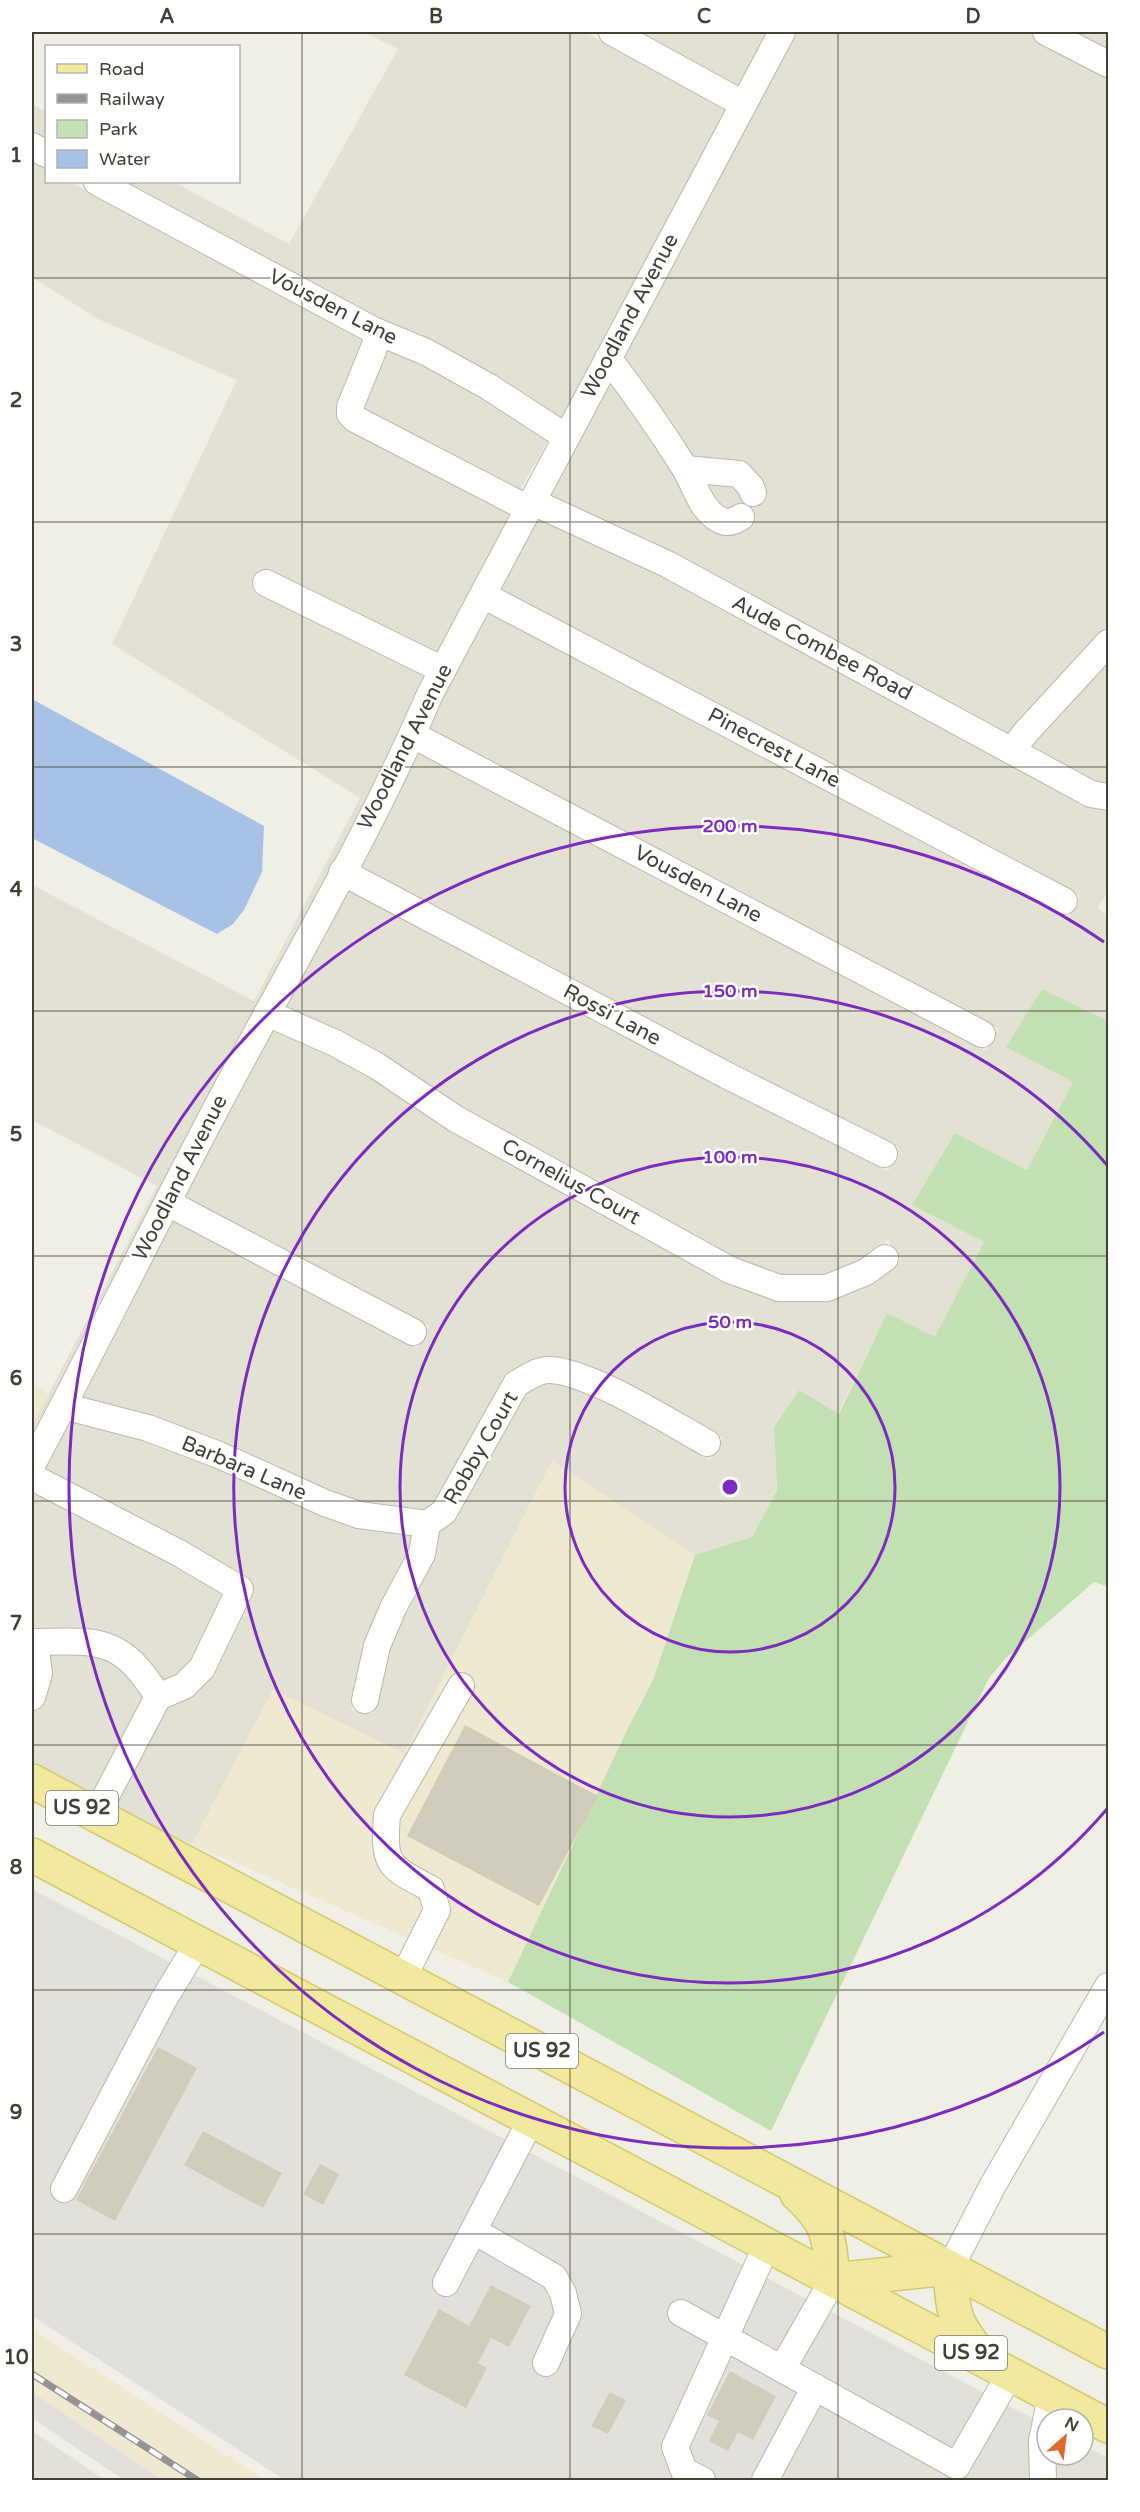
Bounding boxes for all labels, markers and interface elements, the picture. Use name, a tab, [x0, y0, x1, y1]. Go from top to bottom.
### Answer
text: A	[160, 5, 175, 29]
text: B	[429, 5, 443, 29]
text: C	[697, 5, 711, 29]
text: D	[965, 5, 981, 29]
legend	[45, 45, 240, 183]
text: Road	[99, 58, 144, 80]
text: Railway	[99, 88, 165, 110]
text: Park	[99, 118, 138, 140]
text: 1	[10, 144, 22, 168]
text: Water	[99, 148, 150, 170]
street label: Woodland Avenue	[576, 229, 684, 403]
street label: Vousden Lane	[265, 264, 402, 350]
text: 2	[10, 389, 22, 413]
street label: Aude Combee Road	[728, 590, 916, 706]
text: 3	[10, 633, 22, 657]
street label: Woodland Avenue	[352, 660, 458, 834]
street label: Pinecrest Lane	[703, 703, 845, 794]
text: 200 m	[702, 815, 758, 837]
street label: Vousden Lane	[630, 840, 766, 928]
text: 4	[10, 878, 23, 902]
street label: Rossi Lane	[559, 979, 665, 1051]
text: 150 m	[702, 980, 758, 1002]
street label: Woodland Avenue	[127, 1091, 233, 1265]
text: 5	[10, 1123, 22, 1147]
street label: Cornelius Court	[497, 1134, 645, 1230]
text: 100 m	[702, 1146, 758, 1168]
text: 50 m	[708, 1311, 752, 1333]
text: 6	[10, 1367, 22, 1391]
street label: Robby Court	[438, 1387, 524, 1509]
street label: Barbara Lane	[178, 1430, 310, 1506]
centre of rings	[720, 1477, 740, 1497]
text: 7	[10, 1612, 22, 1636]
road number: US 92	[46, 1791, 118, 1825]
text: 8	[10, 1856, 22, 1880]
road number: US 92	[506, 2034, 578, 2068]
text: 9	[10, 2101, 22, 2125]
road number: US 92	[935, 2336, 1007, 2370]
text: 10	[3, 2346, 29, 2370]
north arrow	[1035, 2407, 1095, 2467]
text: N	[1061, 2413, 1082, 2436]

